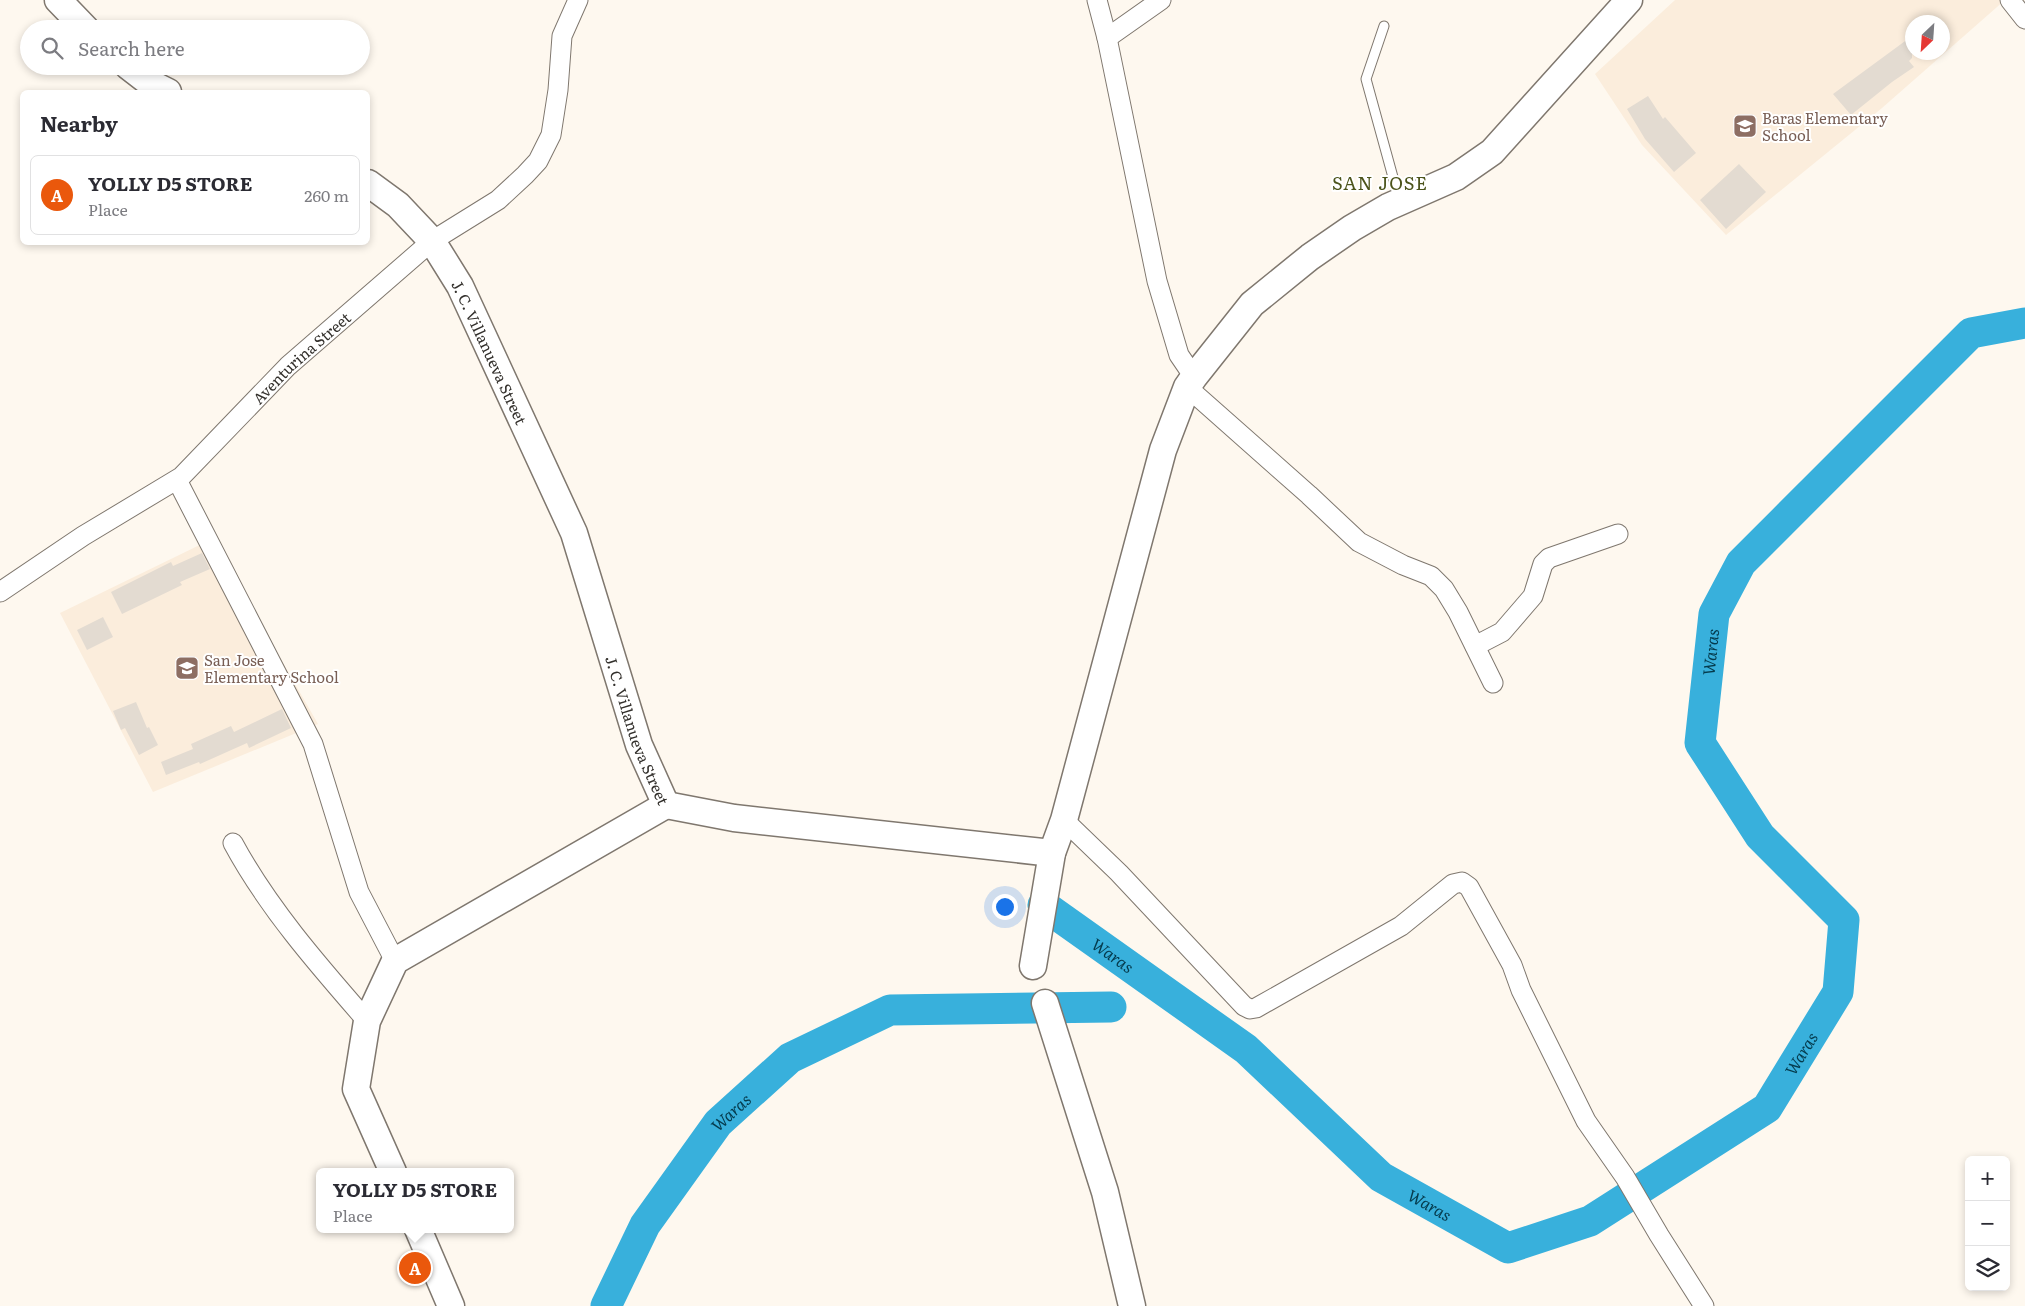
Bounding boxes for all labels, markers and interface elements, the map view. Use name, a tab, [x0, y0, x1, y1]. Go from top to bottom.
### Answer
north arrow	[1905, 15, 1950, 60]
search box	[20, 20, 370, 75]
icon: search	[38, 34, 66, 62]
text: Search here	[78, 34, 185, 62]
place label: Baras Elementary School	[1762, 106, 1888, 146]
text: Nearby	[40, 107, 118, 138]
school or university icon: Baras Elementary School	[1732, 113, 1758, 139]
text: YOLLY D5 STORE	[88, 169, 252, 197]
district label: SAN JOSE	[1332, 169, 1428, 196]
text: A	[51, 183, 63, 207]
text: 260 m	[304, 183, 349, 207]
text: Place	[88, 197, 128, 221]
street label: J. C. Villanueva Street	[447, 275, 534, 428]
street label: Aventurina Street	[246, 306, 355, 409]
water label: Waras	[1695, 627, 1724, 677]
place label: San Jose Elementary School	[204, 648, 339, 688]
street label: J. C. Villanueva Street	[601, 653, 676, 808]
school or university icon: San Jose Elementary School	[174, 655, 200, 681]
your location	[992, 894, 1018, 920]
water label: Waras	[1087, 931, 1139, 978]
water label: Waras	[1778, 1027, 1823, 1079]
water label: Waras	[705, 1087, 756, 1136]
map controls	[1965, 1156, 2010, 1291]
button: +	[1965, 1156, 2010, 1201]
popup	[316, 1168, 514, 1233]
text: YOLLY D5 STORE	[333, 1175, 497, 1203]
water label: Waras	[1404, 1182, 1456, 1226]
button: −	[1965, 1201, 2010, 1246]
text: Place	[333, 1203, 373, 1227]
button: layers	[1965, 1246, 2010, 1291]
pin: A	[399, 1249, 431, 1287]

